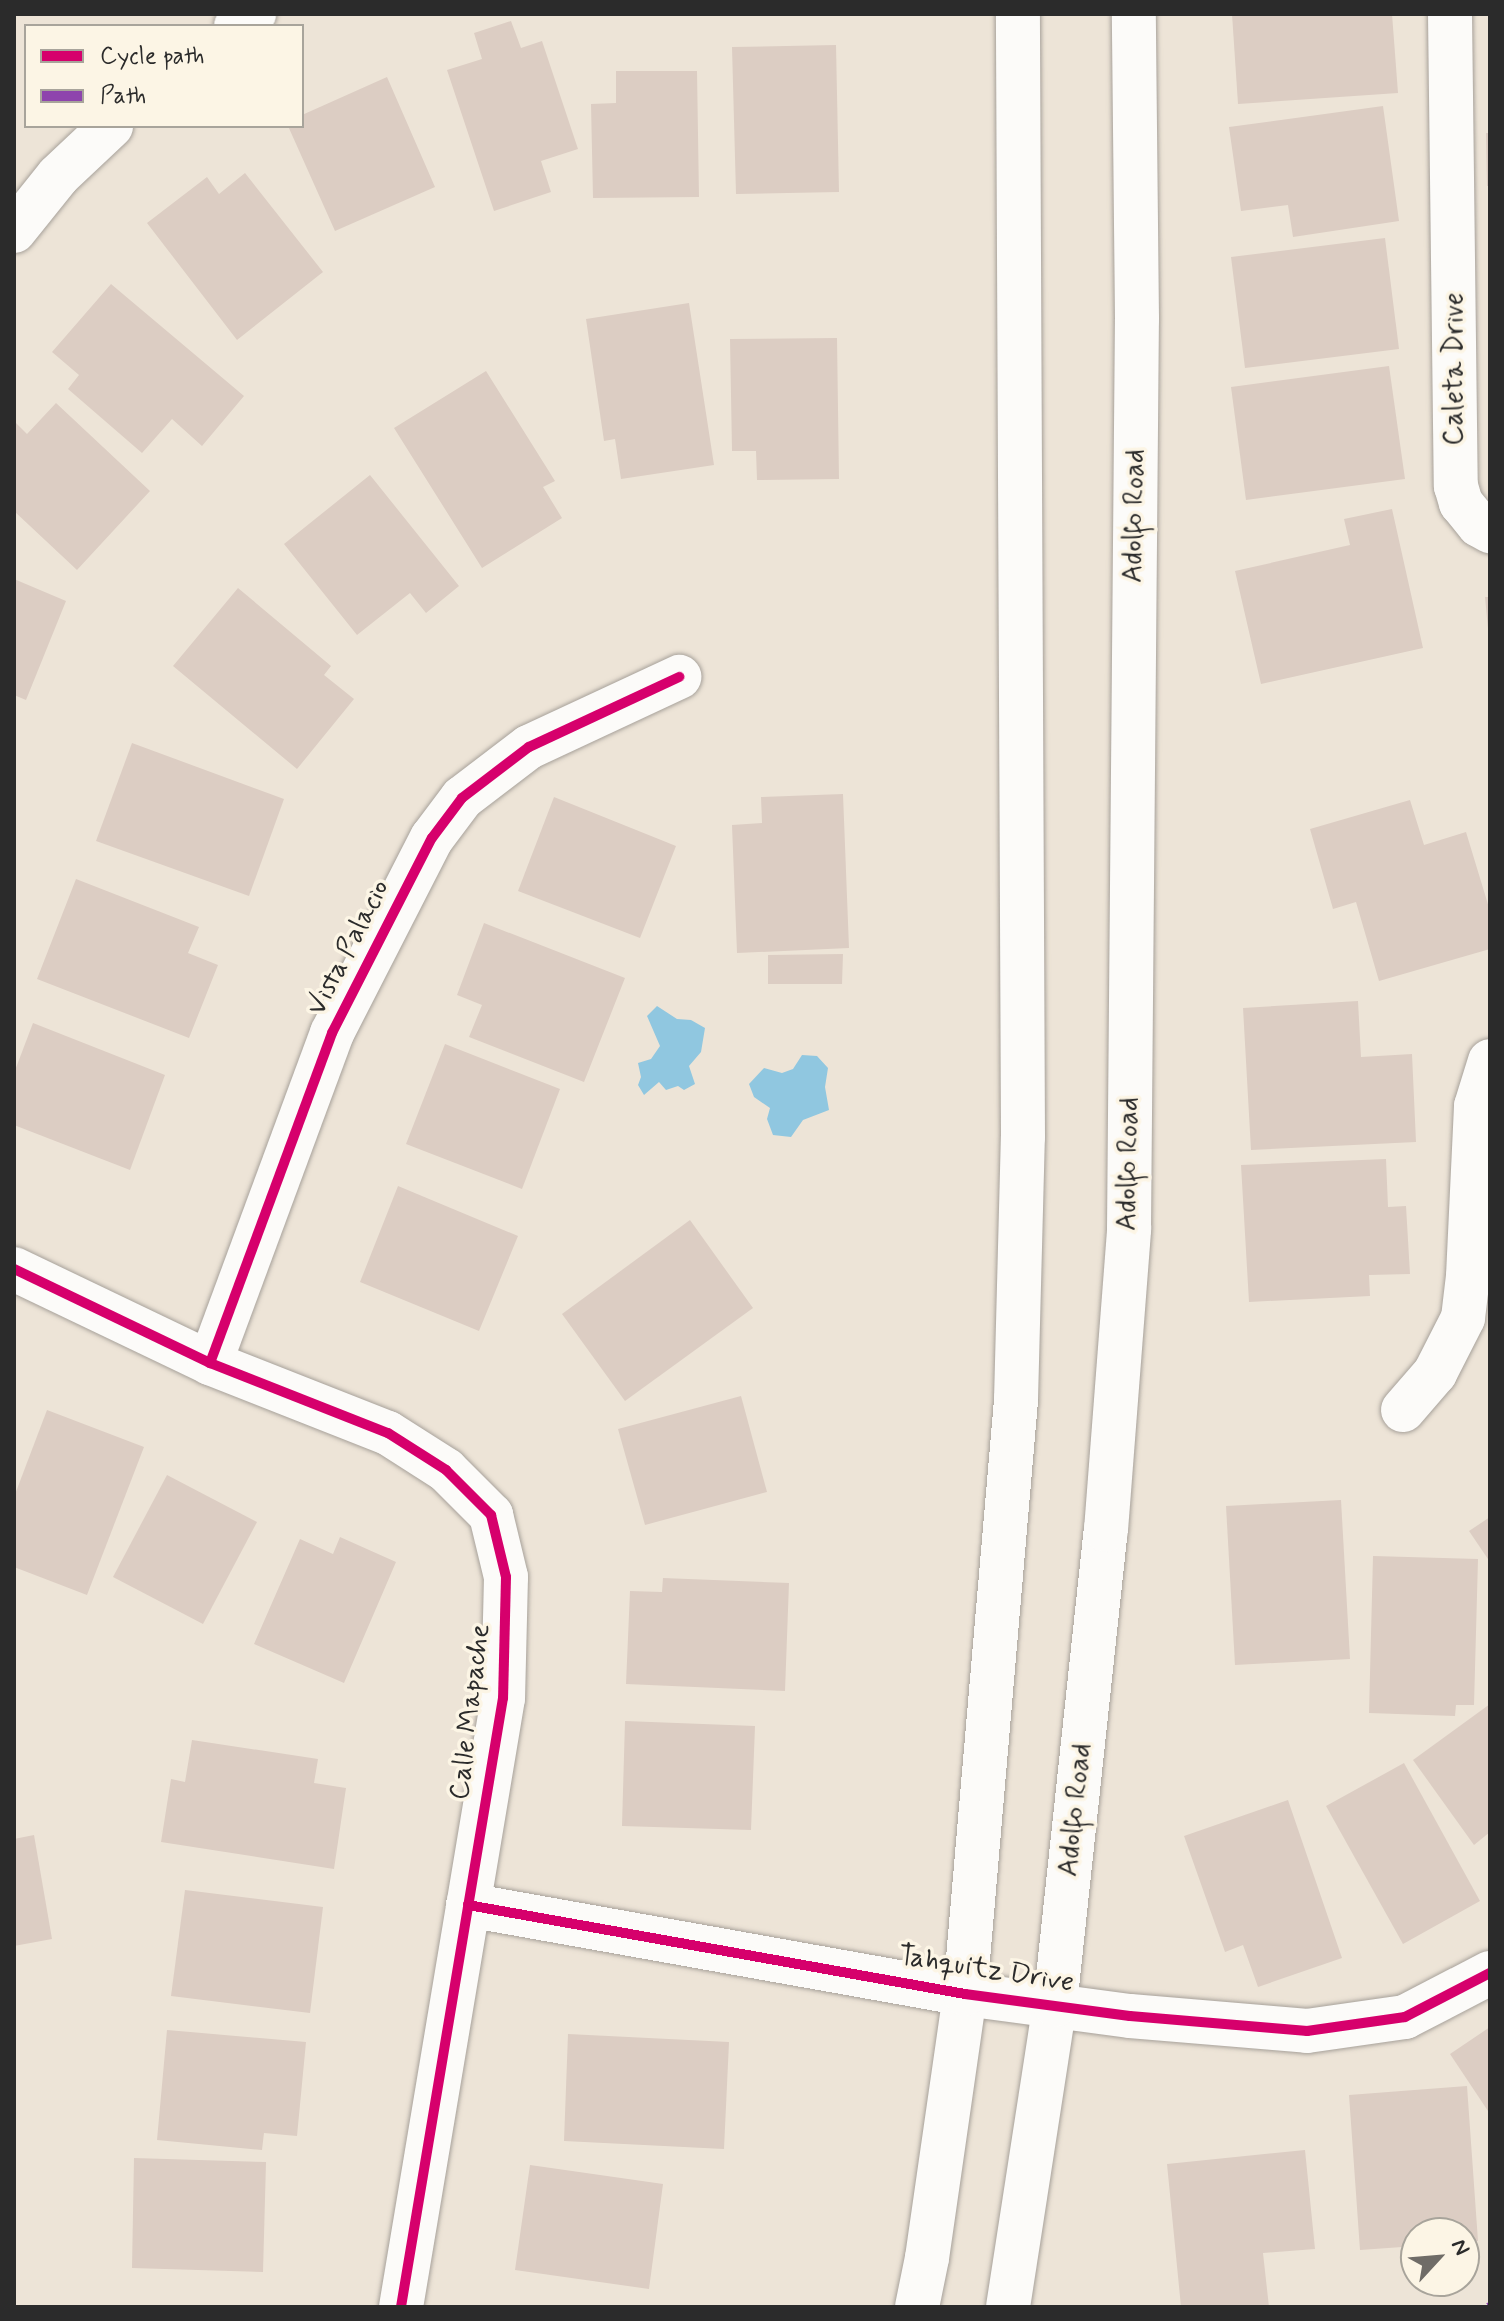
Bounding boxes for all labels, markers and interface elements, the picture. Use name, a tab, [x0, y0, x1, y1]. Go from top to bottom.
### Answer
legend	[24, 24, 304, 128]
text: Cycle path	[100, 41, 205, 72]
text: Path	[100, 81, 146, 112]
street label: Caleta Drive	[1438, 292, 1472, 446]
street label: Adolfo Road	[1117, 449, 1153, 583]
street label: Vista Palacio	[301, 876, 397, 1020]
street label: Adolfo Road	[1111, 1097, 1147, 1231]
street label: Calle Mapache	[444, 1624, 498, 1800]
street label: Adolfo Road	[1052, 1742, 1100, 1878]
street label: Tahquitz Drive	[897, 1940, 1075, 2000]
north arrow	[1400, 2217, 1480, 2297]
text: N	[1444, 2235, 1476, 2260]

